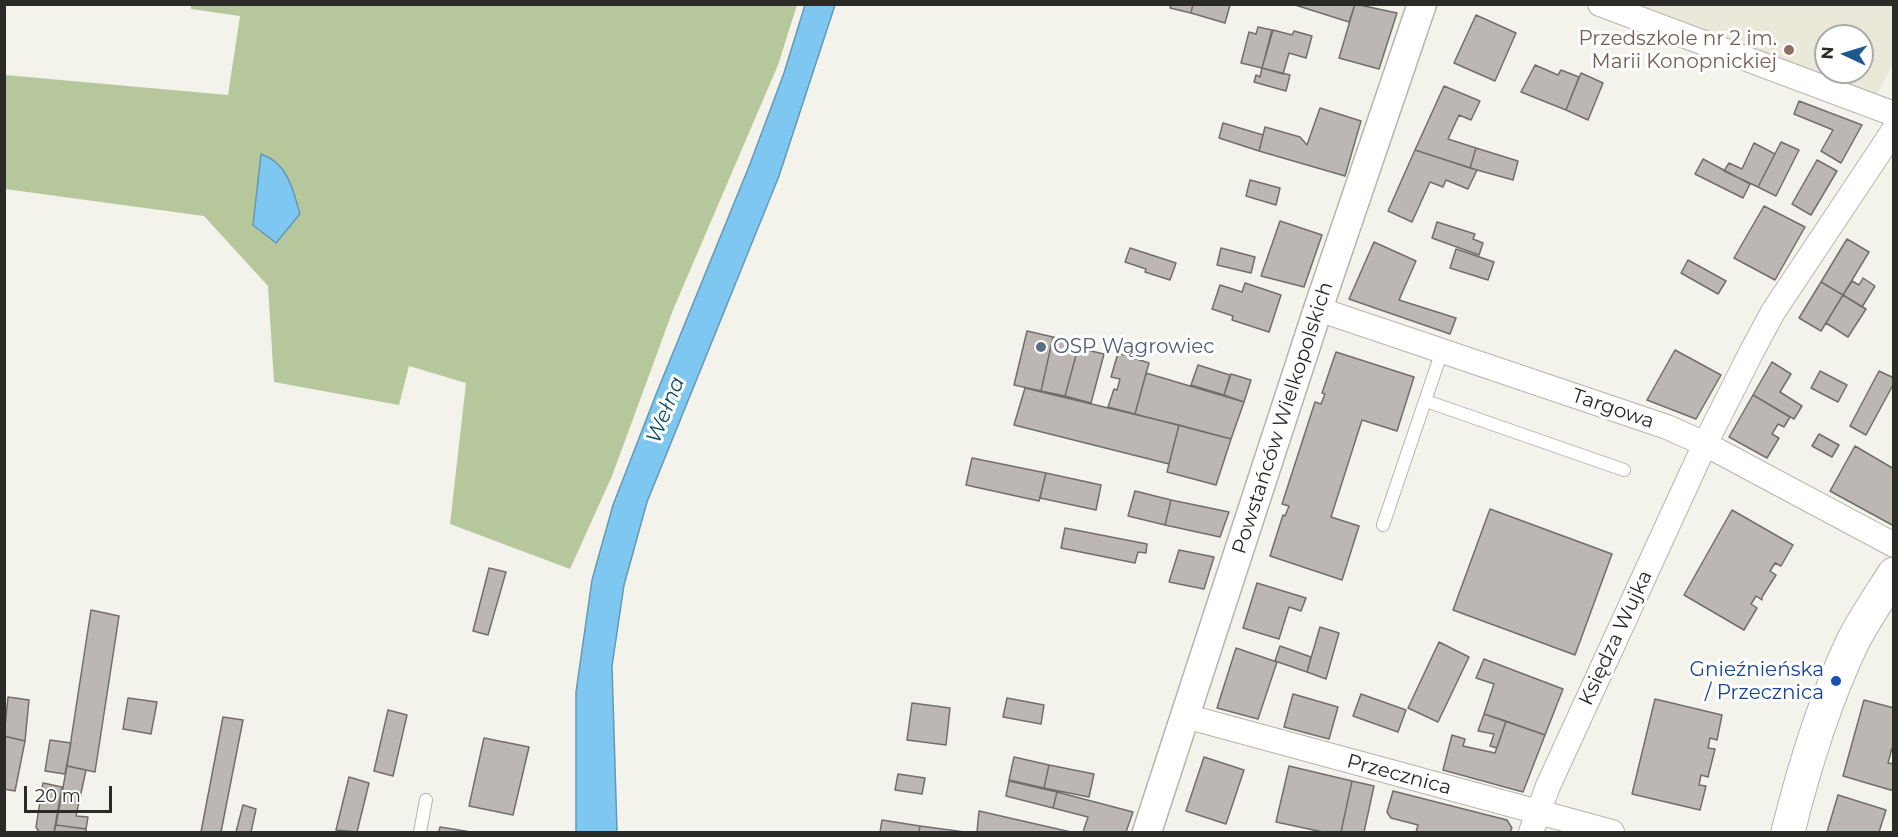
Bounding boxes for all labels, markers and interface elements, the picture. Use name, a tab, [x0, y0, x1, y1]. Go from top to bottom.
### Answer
north arrow	[1814, 24, 1874, 84]
place label: Przedszkole nr 2 im. Marii Konopnickiej	[1578, 27, 1777, 74]
marker: Przedszkole nr 2 im. Marii Konopnickiej	[1782, 43, 1796, 57]
text: N	[1818, 46, 1837, 60]
street label: Powstańców Wielkopolskich	[1228, 279, 1338, 557]
place label: OSP Wągrowiec	[1053, 335, 1215, 359]
marker: OSP Wągrowiec	[1034, 340, 1048, 354]
water label: Wełna	[641, 373, 691, 447]
street label: Targowa	[1569, 384, 1657, 434]
street label: Księdza Wujka	[1574, 567, 1658, 709]
place label: Gnieźnieńska / Przecznica	[1690, 658, 1824, 705]
marker: Gnieźnieńska / Przecznica	[1829, 674, 1843, 688]
street label: Przecznica	[1344, 750, 1454, 800]
scale bar	[27, 774, 116, 812]
text: 20 m	[35, 785, 81, 807]

